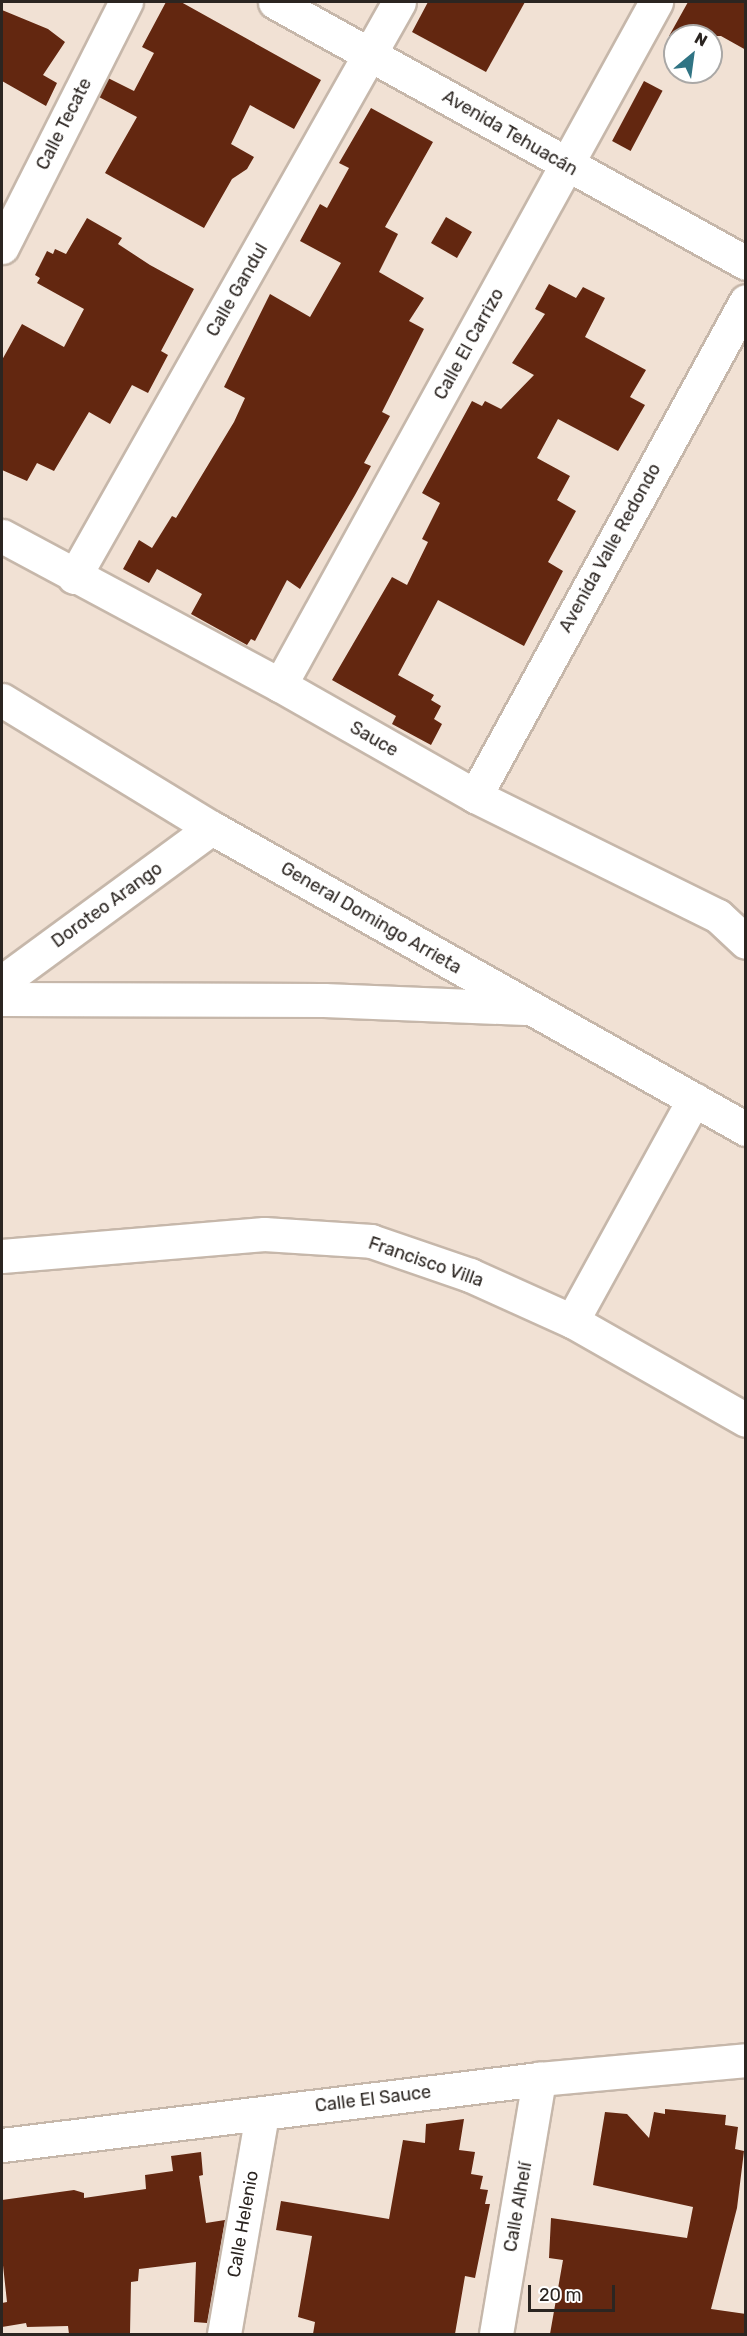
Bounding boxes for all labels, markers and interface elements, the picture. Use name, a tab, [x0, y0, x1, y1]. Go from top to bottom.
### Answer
north arrow	[663, 24, 723, 84]
text: N	[691, 28, 711, 51]
street label: Calle Tecate	[31, 74, 97, 174]
street label: Avenida Tehuacán	[438, 85, 582, 181]
street label: Calle Gandul	[202, 239, 272, 341]
street label: Calle El Carrizo	[429, 284, 509, 404]
street label: Avenida Valle Redondo	[554, 460, 666, 636]
street label: Sauce	[346, 717, 402, 761]
street label: Doroteo Arango	[47, 857, 167, 953]
street label: General Domingo Arrieta	[277, 857, 465, 979]
street label: Francisco Villa	[365, 1232, 487, 1292]
street label: Calle El Sauce	[314, 2081, 432, 2117]
street label: Calle Alhelí	[499, 2160, 537, 2254]
street label: Calle Helenio	[223, 2169, 263, 2279]
scale bar	[531, 2273, 618, 2311]
text: 20 m	[539, 2284, 581, 2306]

